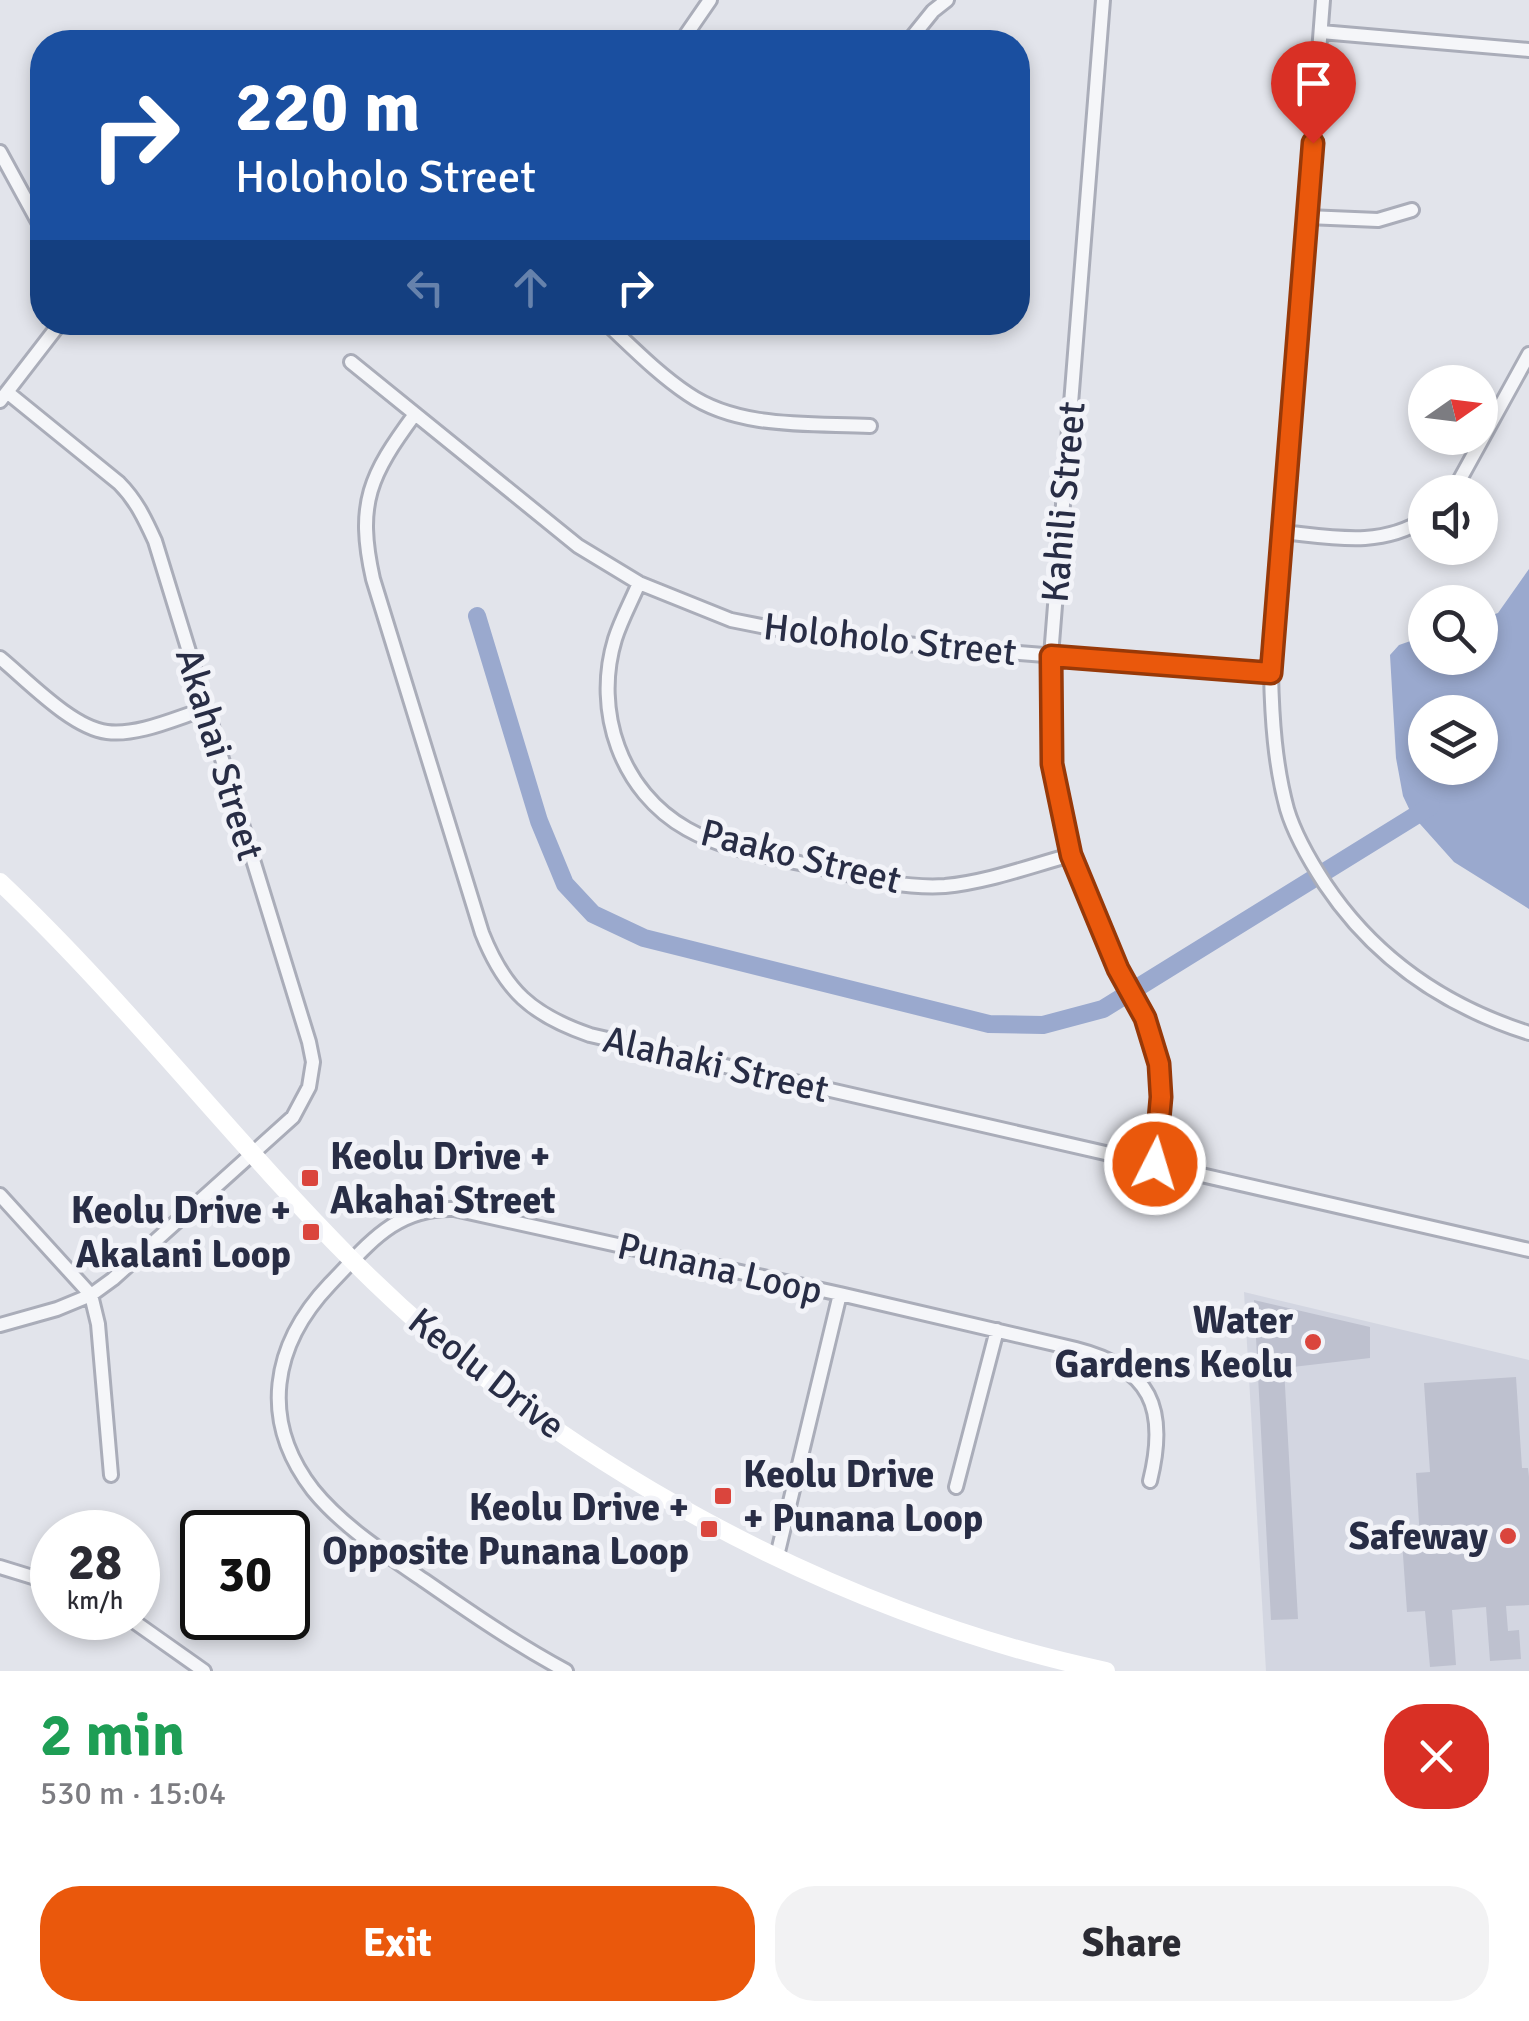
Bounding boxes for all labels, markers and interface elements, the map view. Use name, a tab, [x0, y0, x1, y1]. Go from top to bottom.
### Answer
pin	[1271, 41, 1356, 144]
icon: arrive	[1286, 56, 1341, 111]
text: 220 m	[235, 64, 420, 150]
icon: right	[70, 70, 200, 200]
text: Holoholo Street	[235, 150, 536, 205]
icon: left	[398, 260, 453, 315]
icon: ahead	[503, 260, 558, 315]
icon: right	[608, 260, 663, 315]
north arrow	[1408, 365, 1498, 455]
map controls	[1408, 365, 1498, 785]
street label: Kahili Street	[1031, 400, 1096, 604]
button: sound	[1408, 475, 1498, 565]
button: search	[1408, 585, 1498, 675]
street label: Holoholo Street	[761, 603, 1019, 676]
street label: Akahai Street	[165, 642, 274, 866]
button: layers	[1408, 695, 1498, 785]
street label: Paako Street	[696, 809, 906, 904]
street label: Alahaki Street	[599, 1016, 833, 1113]
position arrow	[1103, 1112, 1207, 1216]
place label: Keolu Drive + Akahai Street	[330, 1133, 556, 1224]
marker: Keolu Drive + Akahai Street	[299, 1167, 321, 1189]
place label: Keolu Drive + Akalani Loop	[71, 1187, 291, 1278]
marker: Keolu Drive + Akalani Loop	[300, 1221, 322, 1243]
street label: Punana Loop	[613, 1222, 827, 1315]
place label: Water Gardens Keolu	[1055, 1297, 1294, 1388]
street label: Keolu Drive	[399, 1298, 574, 1449]
marker: Water Gardens Keolu	[1302, 1331, 1324, 1353]
place label: Keolu Drive + Punana Loop	[743, 1451, 983, 1542]
place label: Keolu Drive + Opposite Punana Loop	[322, 1484, 689, 1575]
marker: Keolu Drive + Punana Loop	[712, 1485, 734, 1507]
speed limit sign: 30	[180, 1510, 310, 1640]
place label: Safeway	[1349, 1513, 1488, 1560]
marker: Keolu Drive + Opposite Punana Loop	[698, 1518, 720, 1540]
marker: Safeway	[1497, 1525, 1519, 1547]
text: 28	[68, 1532, 122, 1594]
text: km/h	[67, 1585, 123, 1616]
text: 2 min	[40, 1699, 185, 1773]
button: close	[1384, 1704, 1489, 1809]
text: 530 m · 15:04	[40, 1774, 226, 1813]
button: Exit	[40, 1886, 755, 2001]
button: Share	[775, 1886, 1489, 2001]

